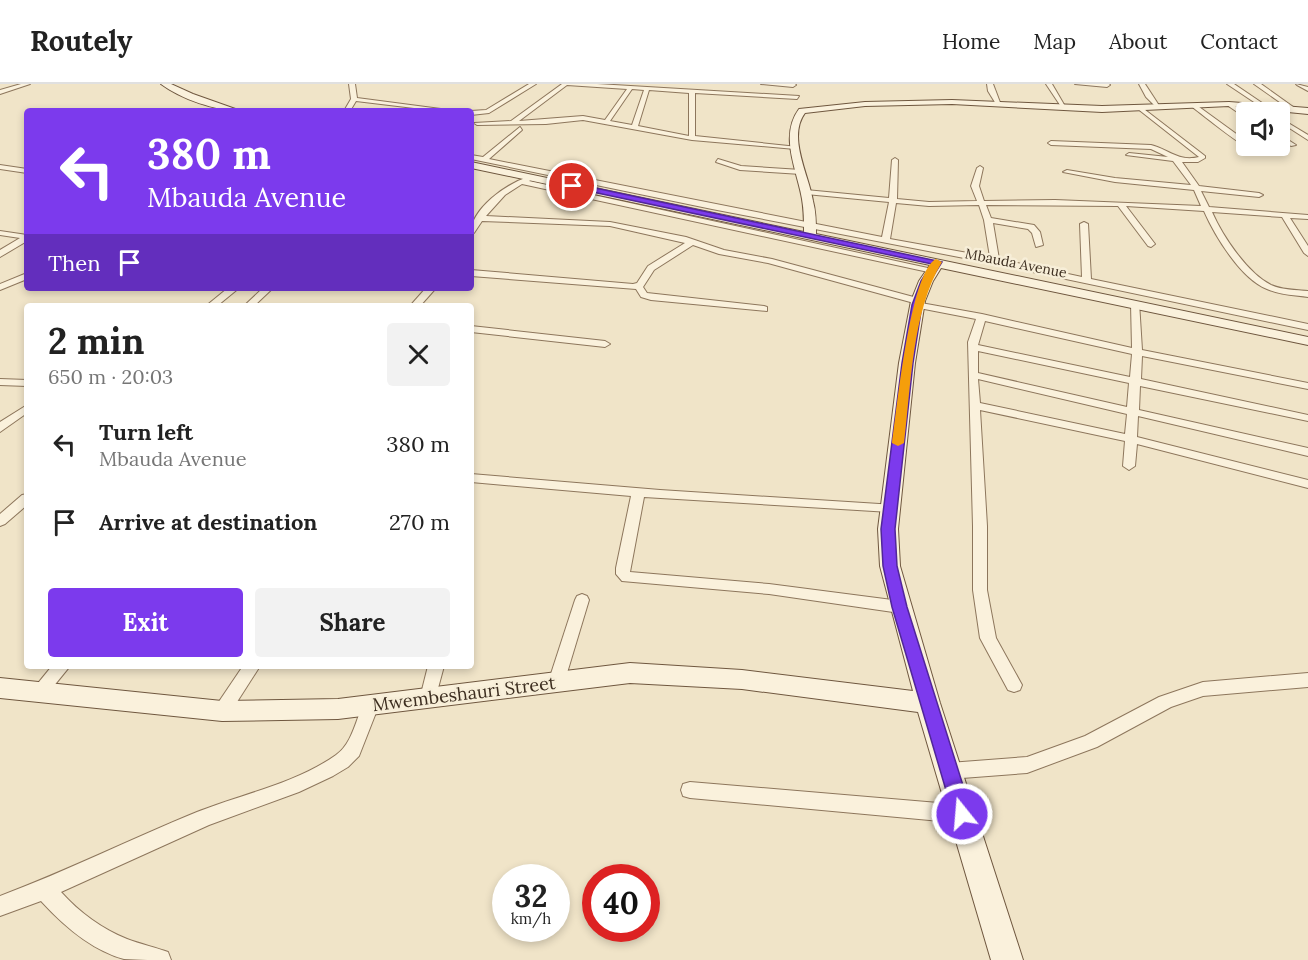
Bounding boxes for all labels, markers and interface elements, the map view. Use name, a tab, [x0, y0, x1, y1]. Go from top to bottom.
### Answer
text: Routely	[30, 23, 132, 59]
text: Home	[942, 28, 1000, 55]
text: Map	[1033, 28, 1076, 55]
text: About	[1109, 28, 1167, 55]
text: Contact	[1200, 28, 1278, 55]
map controls	[1236, 102, 1290, 156]
button: sound	[1236, 102, 1290, 156]
text: 380 m	[147, 127, 271, 181]
icon: left	[48, 132, 126, 210]
pin	[546, 160, 597, 211]
icon: arrive	[555, 169, 588, 202]
text: Mbauda Avenue	[147, 180, 346, 214]
street label: Mbauda Avenue	[964, 244, 1069, 282]
icon: arrive	[113, 246, 146, 279]
text: Then	[48, 249, 101, 277]
text: 2 min	[48, 318, 145, 364]
button: close	[387, 323, 450, 386]
text: 650 m · 20:03	[48, 364, 173, 389]
text: Turn left	[99, 418, 193, 446]
icon: left	[48, 428, 81, 461]
text: 380 m	[386, 430, 450, 458]
text: Mbauda Avenue	[99, 446, 247, 471]
icon: arrive	[48, 506, 81, 539]
text: Arrive at destination	[99, 508, 317, 536]
text: 270 m	[389, 508, 450, 536]
button: Exit	[48, 588, 243, 657]
button: Share	[255, 588, 450, 657]
street label: Mwembeshauri Street	[371, 671, 557, 716]
position arrow	[930, 782, 994, 846]
speed limit sign: 40	[582, 864, 660, 942]
text: 32	[515, 877, 547, 915]
text: km/h	[511, 909, 551, 928]

